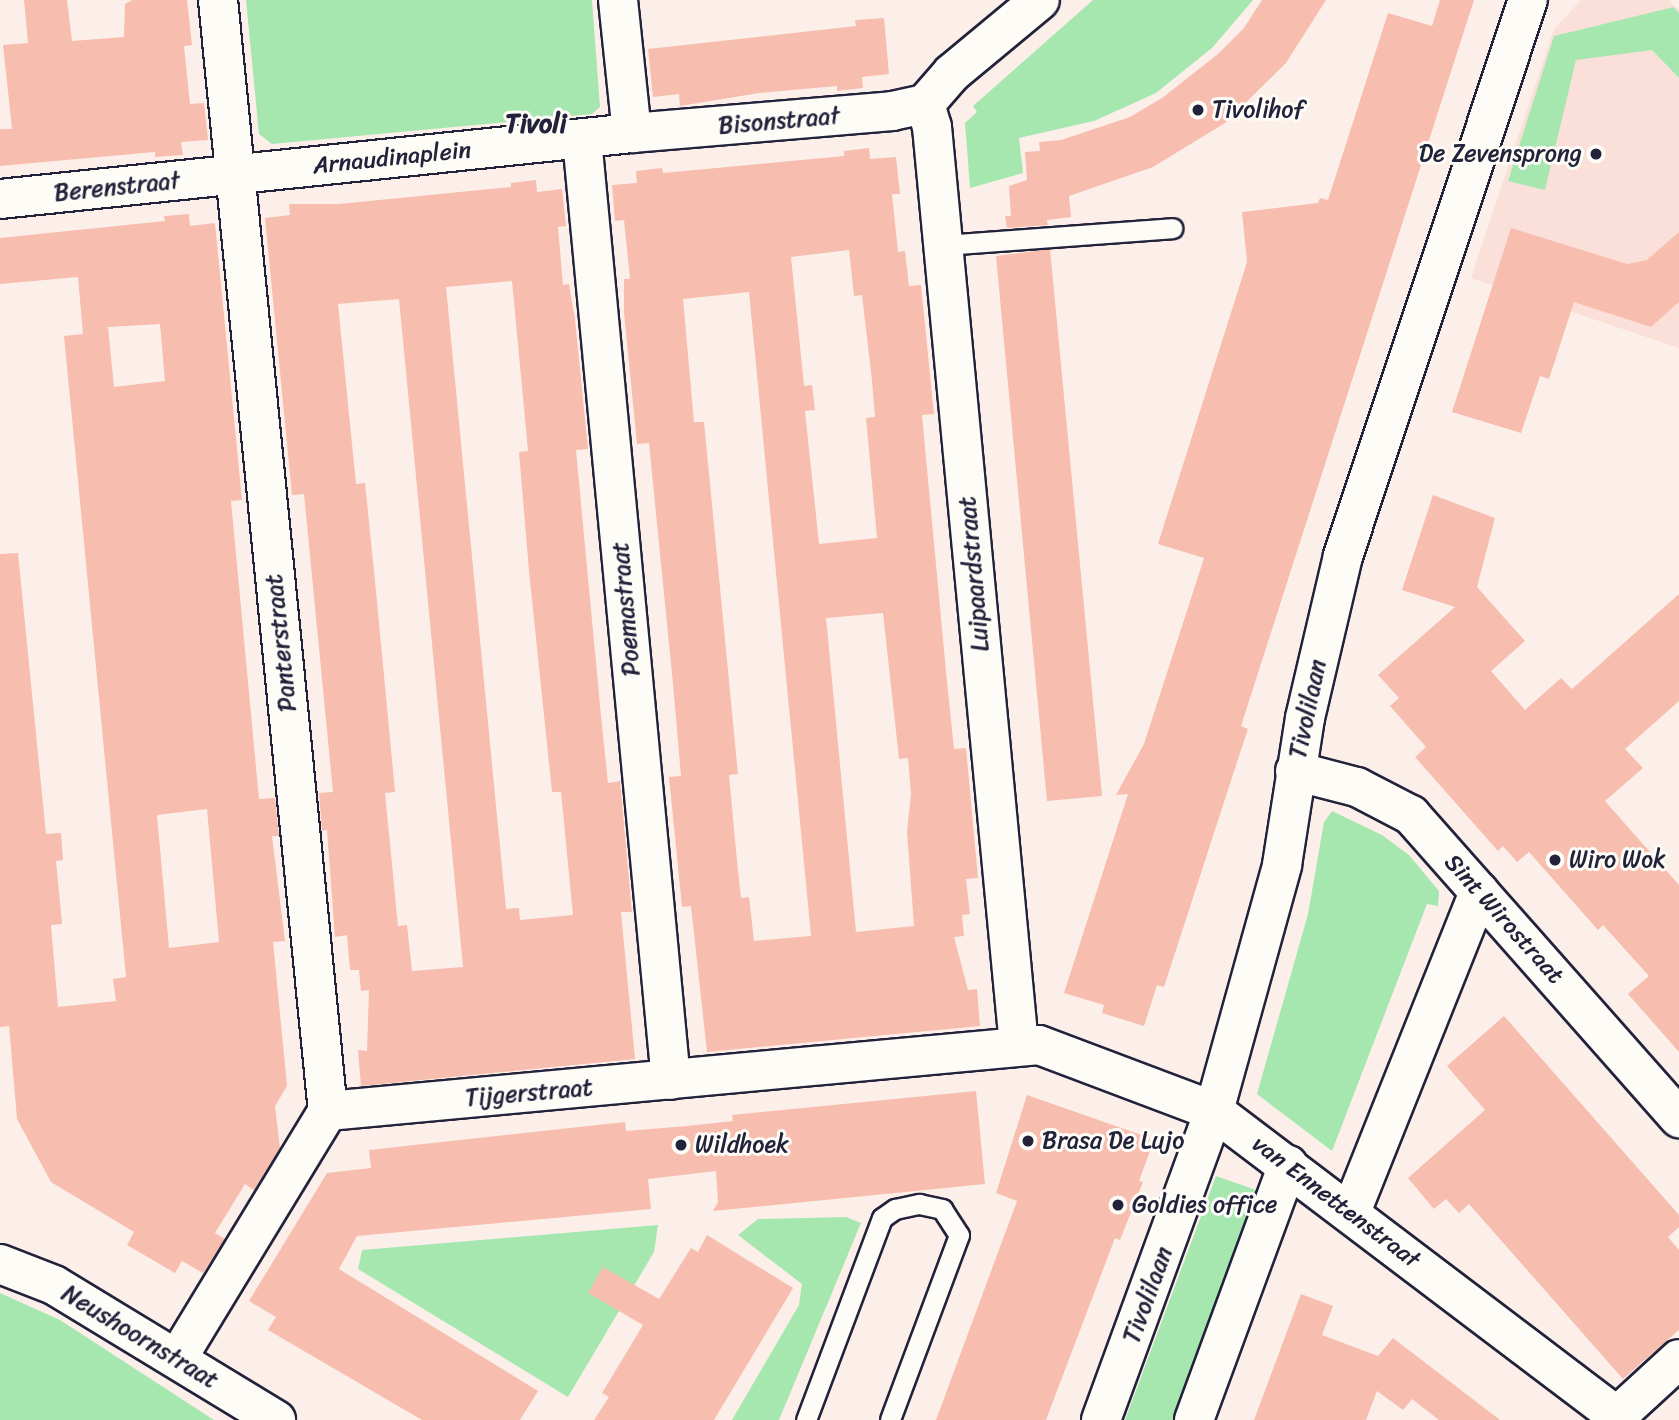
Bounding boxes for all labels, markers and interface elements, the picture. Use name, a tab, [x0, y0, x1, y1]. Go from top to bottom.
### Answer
place label: Tivolihof	[1212, 96, 1304, 124]
street label: Bisonstraat	[717, 101, 841, 141]
marker: Tivolihof	[1190, 102, 1206, 118]
district label: Tivoli	[505, 108, 567, 140]
street label: Arnaudinaplein	[311, 135, 473, 181]
place label: De Zevensprong	[1418, 140, 1582, 168]
marker: De Zevensprong	[1588, 146, 1604, 162]
street label: Berenstraat	[53, 166, 181, 208]
street label: Luipaardstraat	[953, 495, 995, 653]
street label: Poemastraat	[606, 541, 646, 677]
street label: Panterstraat	[259, 573, 303, 713]
street label: Tivolilaan	[1283, 657, 1333, 761]
place label: Wiro Wok	[1569, 846, 1666, 874]
street label: Sint Wirostraat	[1439, 849, 1569, 989]
marker: Wiro Wok	[1547, 852, 1563, 868]
street label: Tijgerstraat	[464, 1073, 594, 1113]
place label: Brasa De Lujo	[1042, 1127, 1185, 1155]
street label: van Ennettenstraat	[1245, 1129, 1427, 1275]
place label: Wildhoek	[695, 1131, 789, 1159]
marker: Brasa De Lujo	[1020, 1133, 1036, 1149]
marker: Wildhoek	[673, 1137, 689, 1153]
place label: Goldies office	[1132, 1191, 1277, 1219]
marker: Goldies office	[1110, 1197, 1126, 1213]
street label: Tivolilaan	[1117, 1243, 1179, 1347]
street label: Neushoornstraat	[57, 1279, 223, 1395]

